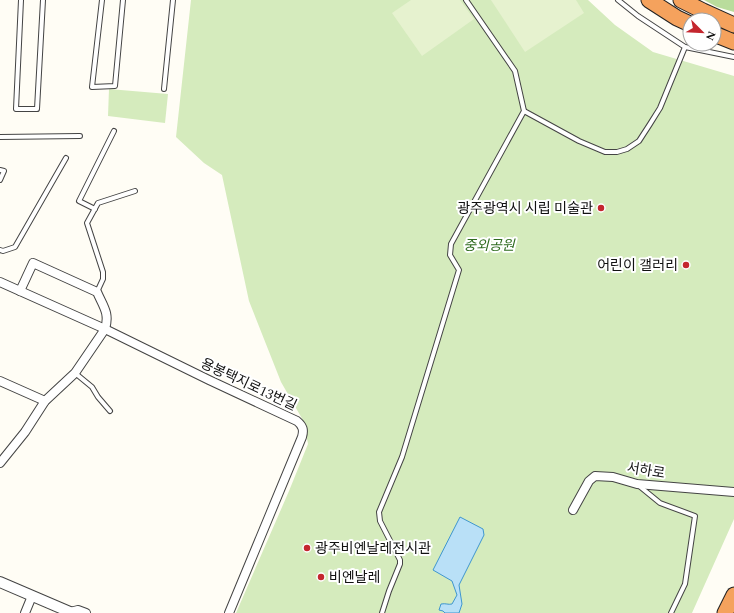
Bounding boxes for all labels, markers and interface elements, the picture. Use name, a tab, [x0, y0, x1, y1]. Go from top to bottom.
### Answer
north arrow	[682, 12, 722, 52]
text: N	[701, 28, 720, 43]
place label: 광주광역시 시립 미술관	[457, 198, 593, 219]
marker: 광주광역시 시립 미술관	[596, 203, 606, 213]
park label: 중외공원	[463, 235, 516, 256]
place label: 어린이 갤러리	[597, 255, 678, 276]
marker: 어린이 갤러리	[681, 260, 691, 270]
street label: 용봉택지로13번길	[197, 353, 300, 416]
street label: 서하로	[625, 457, 667, 484]
place label: 광주비엔날레전시관	[315, 538, 431, 559]
marker: 광주비엔날레전시관	[302, 543, 312, 553]
place label: 비엔날레	[329, 567, 381, 588]
marker: 비엔날레	[316, 572, 326, 582]

